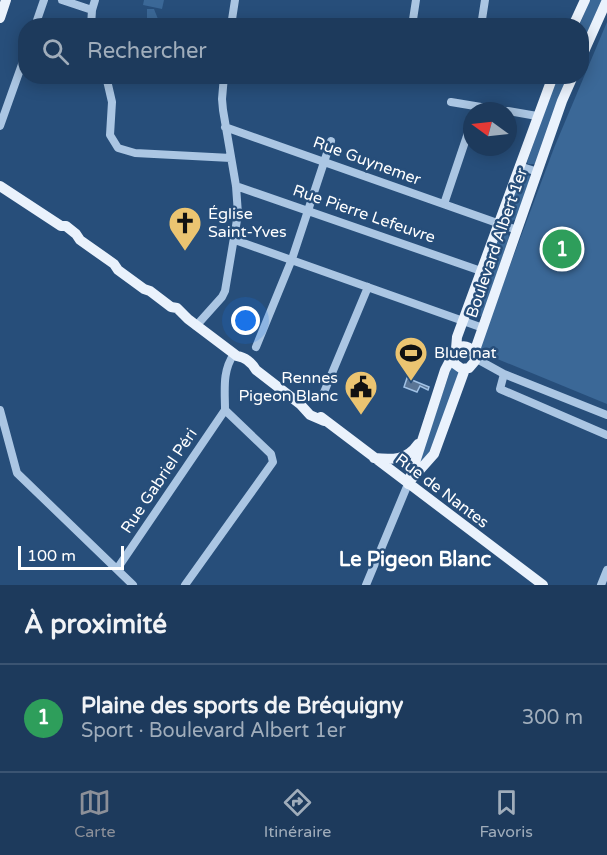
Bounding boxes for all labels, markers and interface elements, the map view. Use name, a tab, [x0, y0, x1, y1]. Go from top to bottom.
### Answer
search box	[18, 18, 589, 84]
icon: search	[39, 35, 72, 68]
text: Rechercher	[87, 38, 207, 64]
north arrow	[463, 102, 517, 156]
street label: Rue Guynemer	[310, 132, 425, 190]
street label: Boulevard Albert 1er	[462, 164, 532, 321]
street label: Rue Pierre Lefeuvre	[290, 180, 438, 248]
place label: Église Saint-Yves	[208, 204, 287, 242]
church icon: Église Saint-Yves	[167, 205, 203, 252]
pin: 1	[542, 226, 582, 272]
your location	[231, 306, 260, 335]
sports icon: Blue nat	[393, 335, 429, 382]
place label: Blue nat	[434, 343, 497, 363]
place label: Rennes Pigeon Blanc	[238, 368, 338, 406]
public building icon: Rennes Pigeon Blanc	[343, 369, 379, 416]
street label: Rue Gabriel Péri	[116, 425, 202, 537]
street label: Rue de Nantes	[391, 449, 493, 533]
scale bar	[18, 543, 124, 570]
text: 100 m	[27, 546, 76, 566]
district label: Le Pigeon Blanc	[339, 548, 492, 572]
text: À proximité	[24, 609, 167, 640]
text: Plaine des sports de Bréquigny	[81, 693, 403, 719]
text: 1	[37, 706, 50, 730]
text: 300 m	[522, 706, 583, 730]
text: Sport · Boulevard Albert 1er	[81, 719, 346, 743]
tab: Carte	[74, 786, 115, 842]
tab: Itinéraire	[264, 786, 331, 842]
tab: Favoris	[480, 786, 533, 842]

